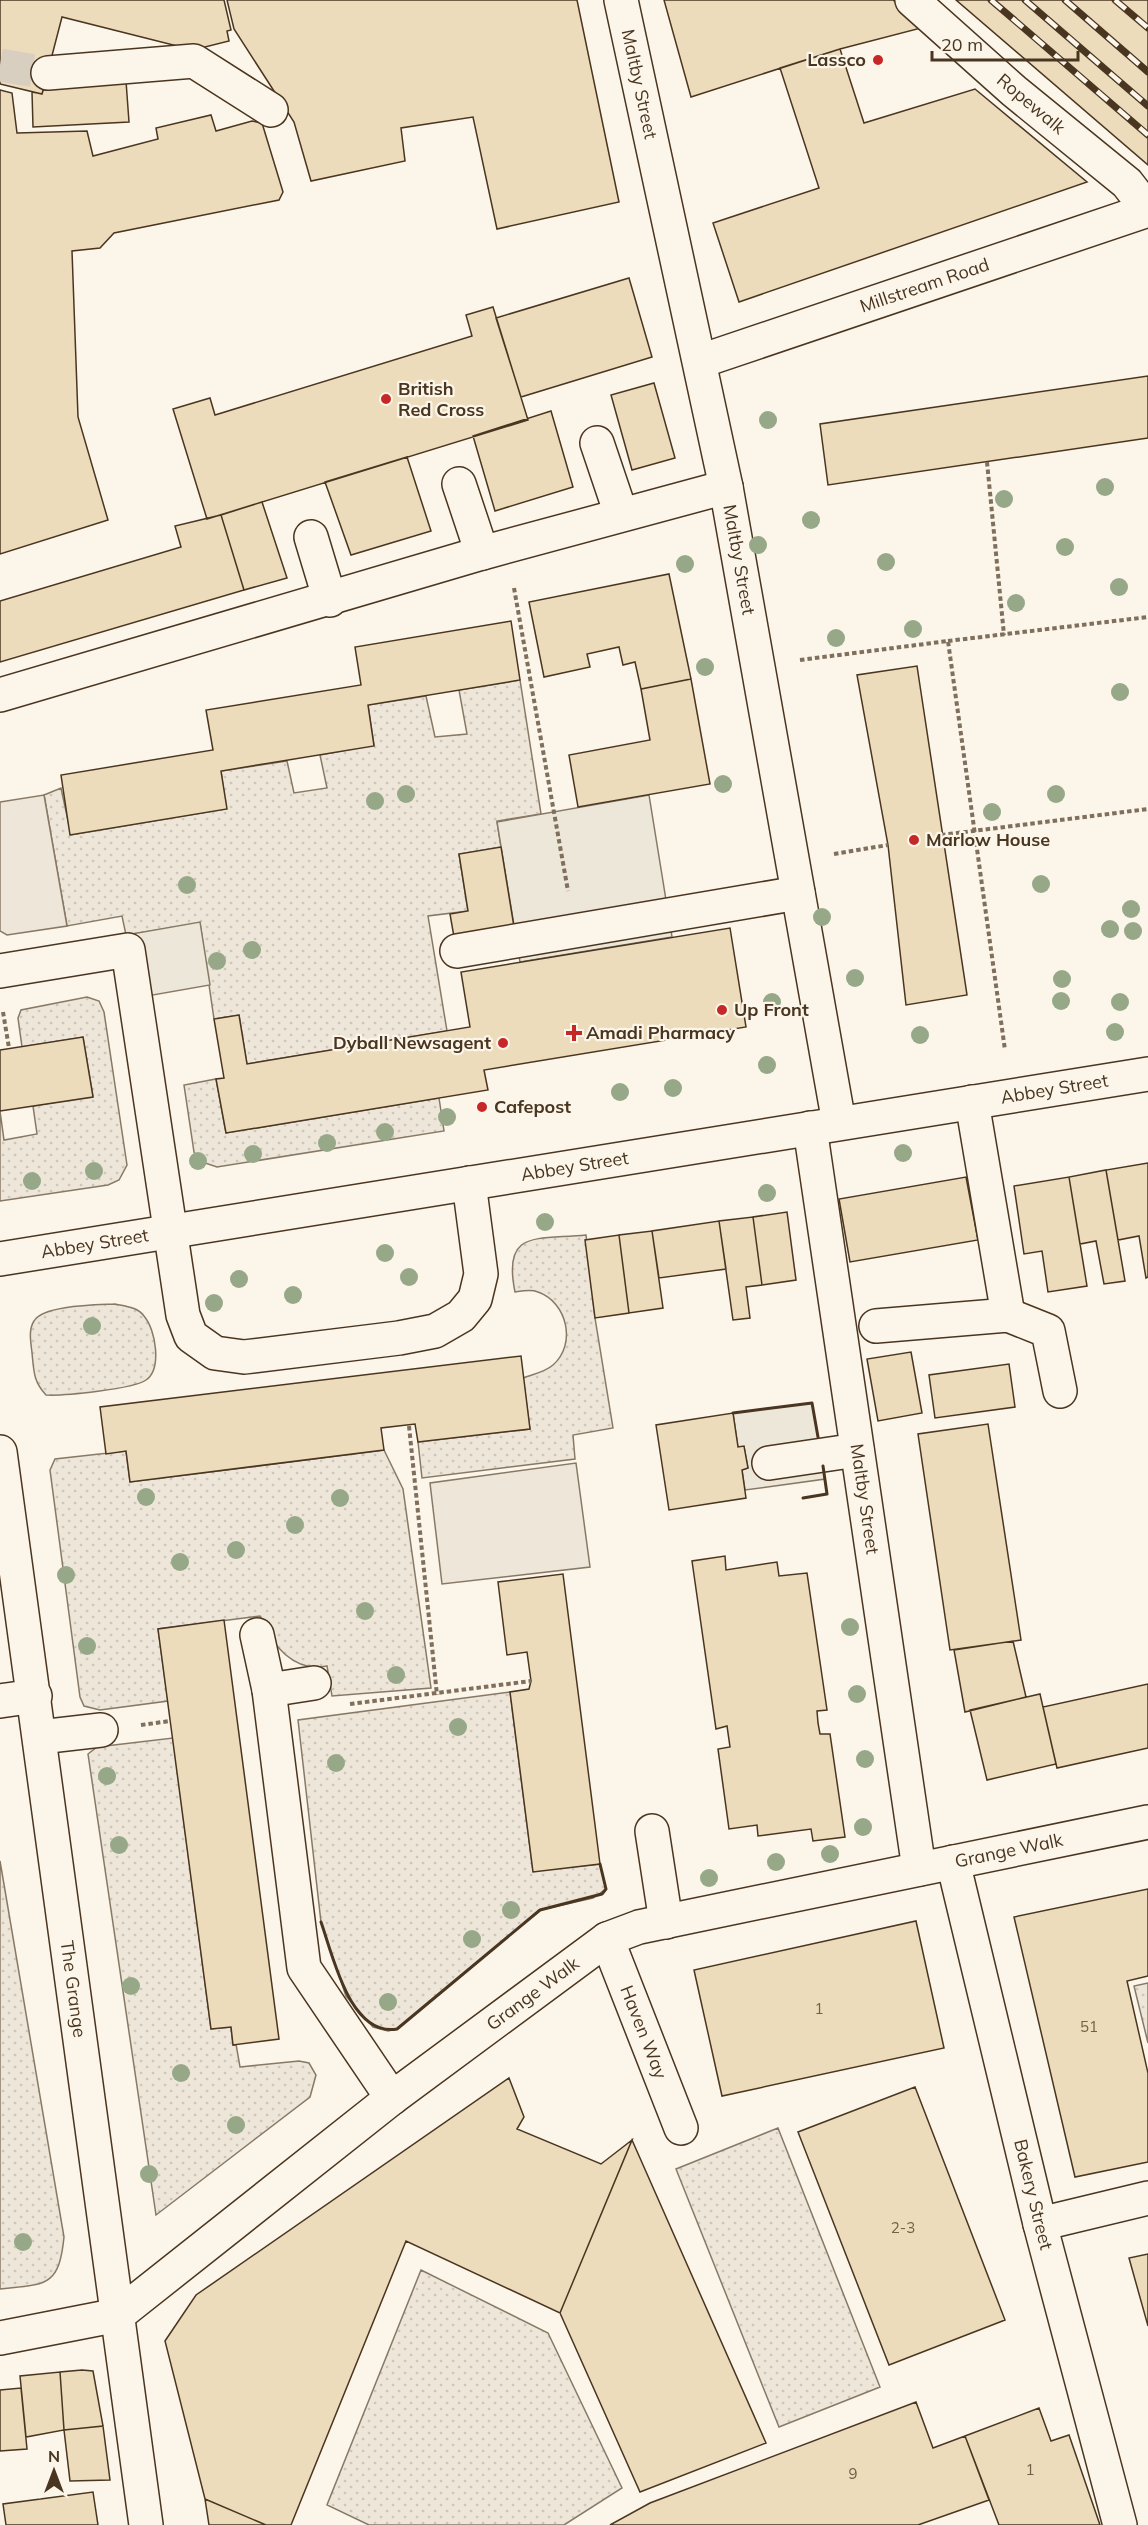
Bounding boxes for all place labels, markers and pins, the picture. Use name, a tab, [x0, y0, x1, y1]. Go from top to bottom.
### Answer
place label: Lassco	[807, 48, 866, 71]
marker: Lassco	[871, 53, 885, 67]
place label: British Red Cross	[398, 377, 484, 421]
marker: British Red Cross	[379, 392, 393, 406]
place label: Marlow House	[926, 828, 1050, 851]
marker: Marlow House	[907, 833, 921, 847]
place label: Up Front	[734, 998, 809, 1021]
marker: Up Front	[715, 1003, 729, 1017]
place label: Amadi Pharmacy	[586, 1021, 735, 1044]
marker: Amadi Pharmacy	[567, 1026, 581, 1040]
place label: Dyball Newsagent	[333, 1031, 491, 1054]
marker: Dyball Newsagent	[496, 1036, 510, 1050]
place label: Cafepost	[494, 1095, 571, 1118]
marker: Cafepost	[475, 1100, 489, 1114]

